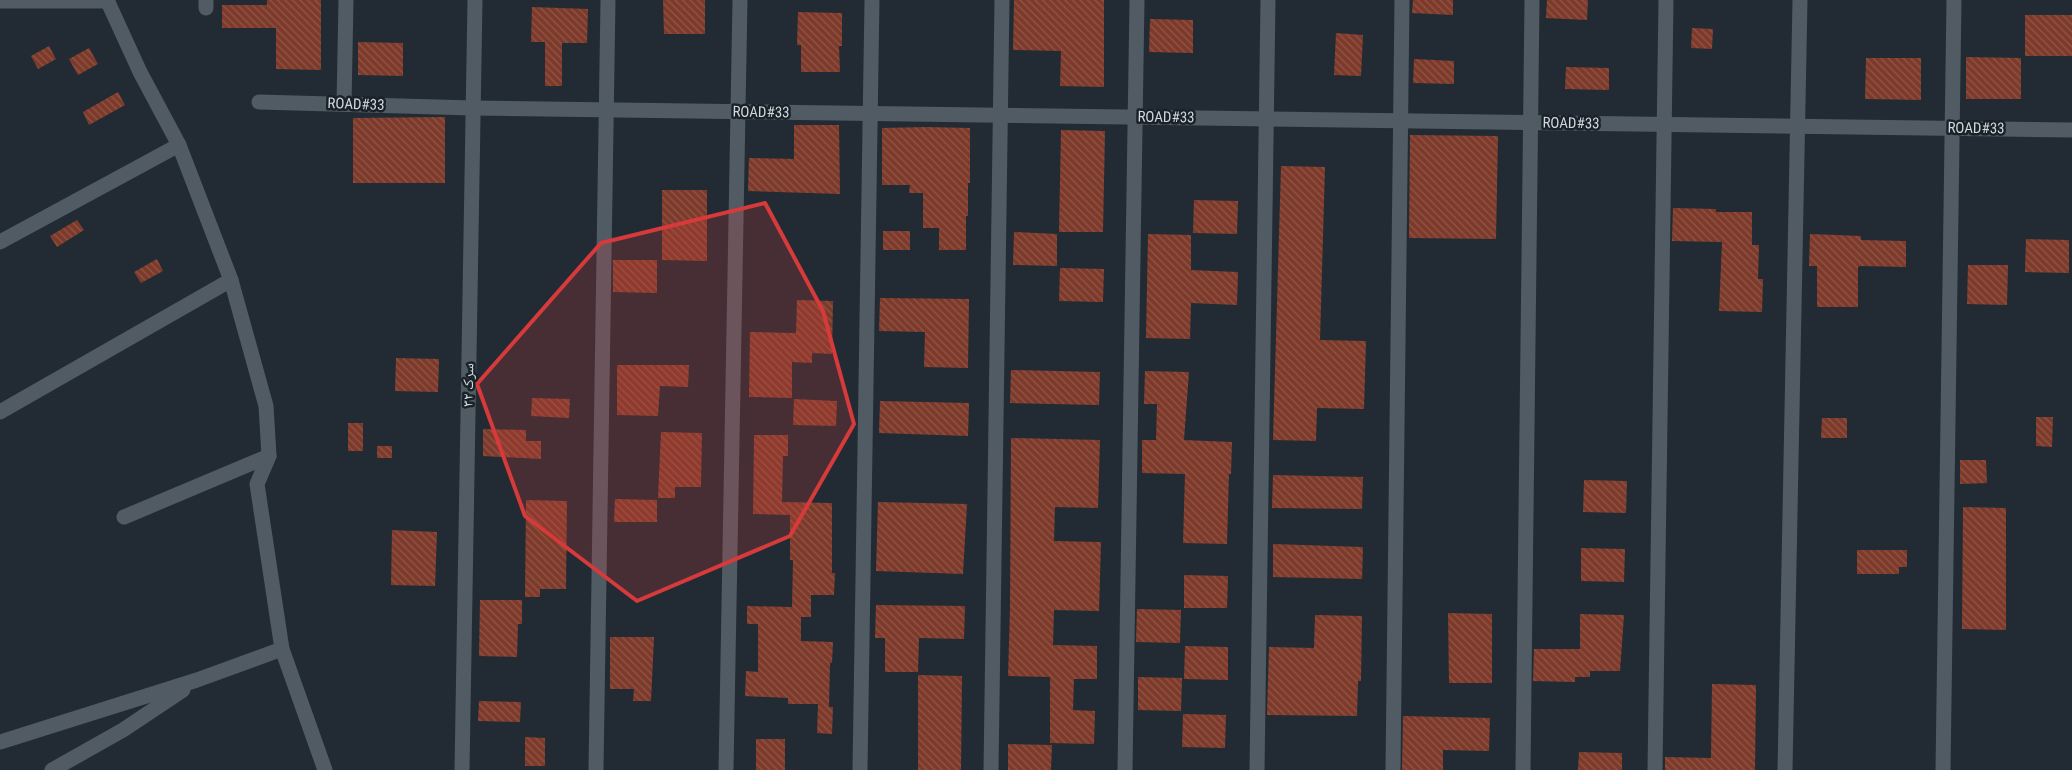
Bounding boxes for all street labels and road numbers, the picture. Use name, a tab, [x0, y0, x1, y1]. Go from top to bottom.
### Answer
street label: ROAD#33	[327, 94, 385, 114]
street label: ROAD#33	[732, 103, 790, 121]
street label: ROAD#33	[1137, 108, 1195, 126]
street label: ROAD#33	[1542, 114, 1600, 132]
street label: ROAD#33	[1947, 119, 2005, 137]
street label: سرک ۳۲	[459, 363, 477, 407]

